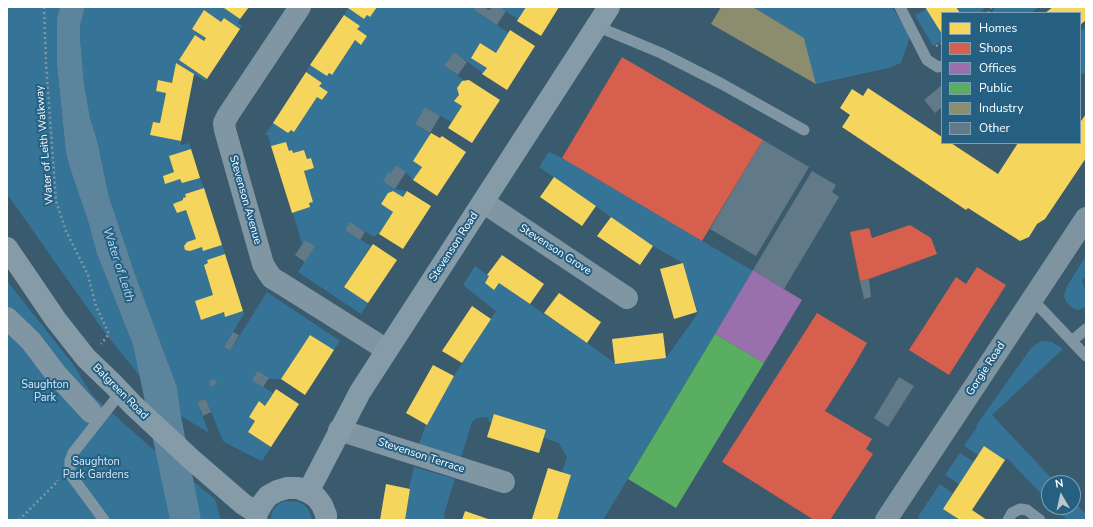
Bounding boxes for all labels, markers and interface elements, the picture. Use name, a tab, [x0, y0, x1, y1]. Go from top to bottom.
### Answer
legend	[941, 12, 1081, 144]
text: Homes	[979, 20, 1017, 36]
text: Shops	[979, 40, 1013, 56]
text: Offices	[979, 60, 1016, 76]
text: Public	[979, 80, 1012, 96]
street label: Water of Leith Walkway	[33, 85, 57, 205]
text: Industry	[979, 100, 1023, 116]
text: Other	[979, 120, 1010, 136]
street label: Stevenson Avenue	[226, 154, 264, 246]
street label: Stevenson Road	[427, 210, 481, 284]
street label: Stevenson Grove	[516, 222, 594, 278]
water label: Water of Leith	[99, 226, 137, 304]
street label: Gorgie Road	[964, 340, 1008, 398]
street label: Balgreen Road	[89, 361, 151, 423]
park label: Saughton Park	[21, 378, 69, 404]
street label: Stevenson Terrace	[376, 436, 466, 476]
park label: Saughton Park Gardens	[63, 455, 129, 481]
north arrow	[1041, 475, 1081, 515]
text: N	[1054, 476, 1064, 492]

